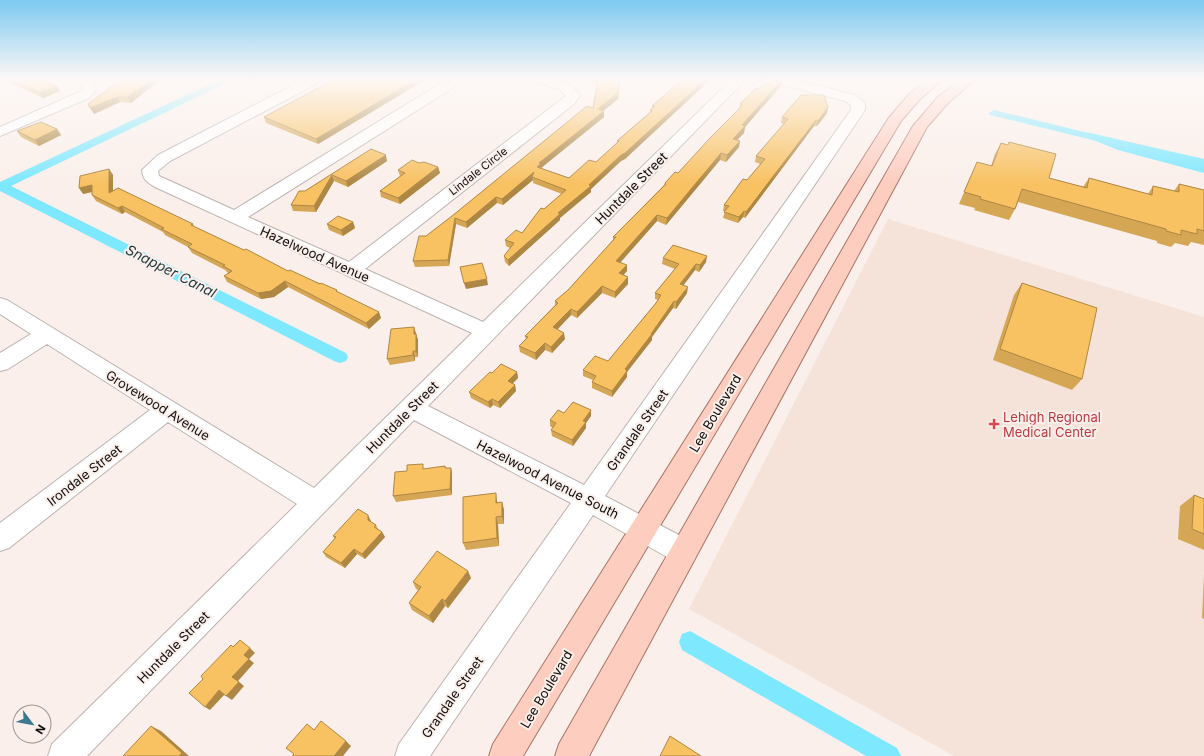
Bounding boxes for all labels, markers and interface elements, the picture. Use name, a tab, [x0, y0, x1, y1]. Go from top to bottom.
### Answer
street label: Lindale Circle	[446, 144, 510, 198]
street label: Huntdale Street	[592, 149, 670, 227]
street label: Hazelwood Avenue	[258, 223, 372, 285]
water label: Snapper Canal	[123, 240, 220, 301]
street label: Grovewood Avenue	[103, 367, 213, 443]
street label: Lee Boulevard	[686, 371, 744, 455]
street label: Huntdale Street	[363, 378, 441, 456]
street label: Grandale Street	[603, 386, 671, 474]
place label: Lehigh Regional Medical Center	[1003, 409, 1101, 440]
marker: Lehigh Regional Medical Center	[988, 418, 1000, 430]
street label: Hazelwood Avenue South	[474, 436, 622, 522]
street label: Irondale Street	[44, 441, 124, 509]
street label: Huntdale Street	[134, 608, 212, 686]
street label: Lee Boulevard	[517, 647, 575, 731]
street label: Grandale Street	[418, 653, 486, 741]
north arrow	[12, 704, 52, 744]
text: N	[32, 722, 49, 737]

